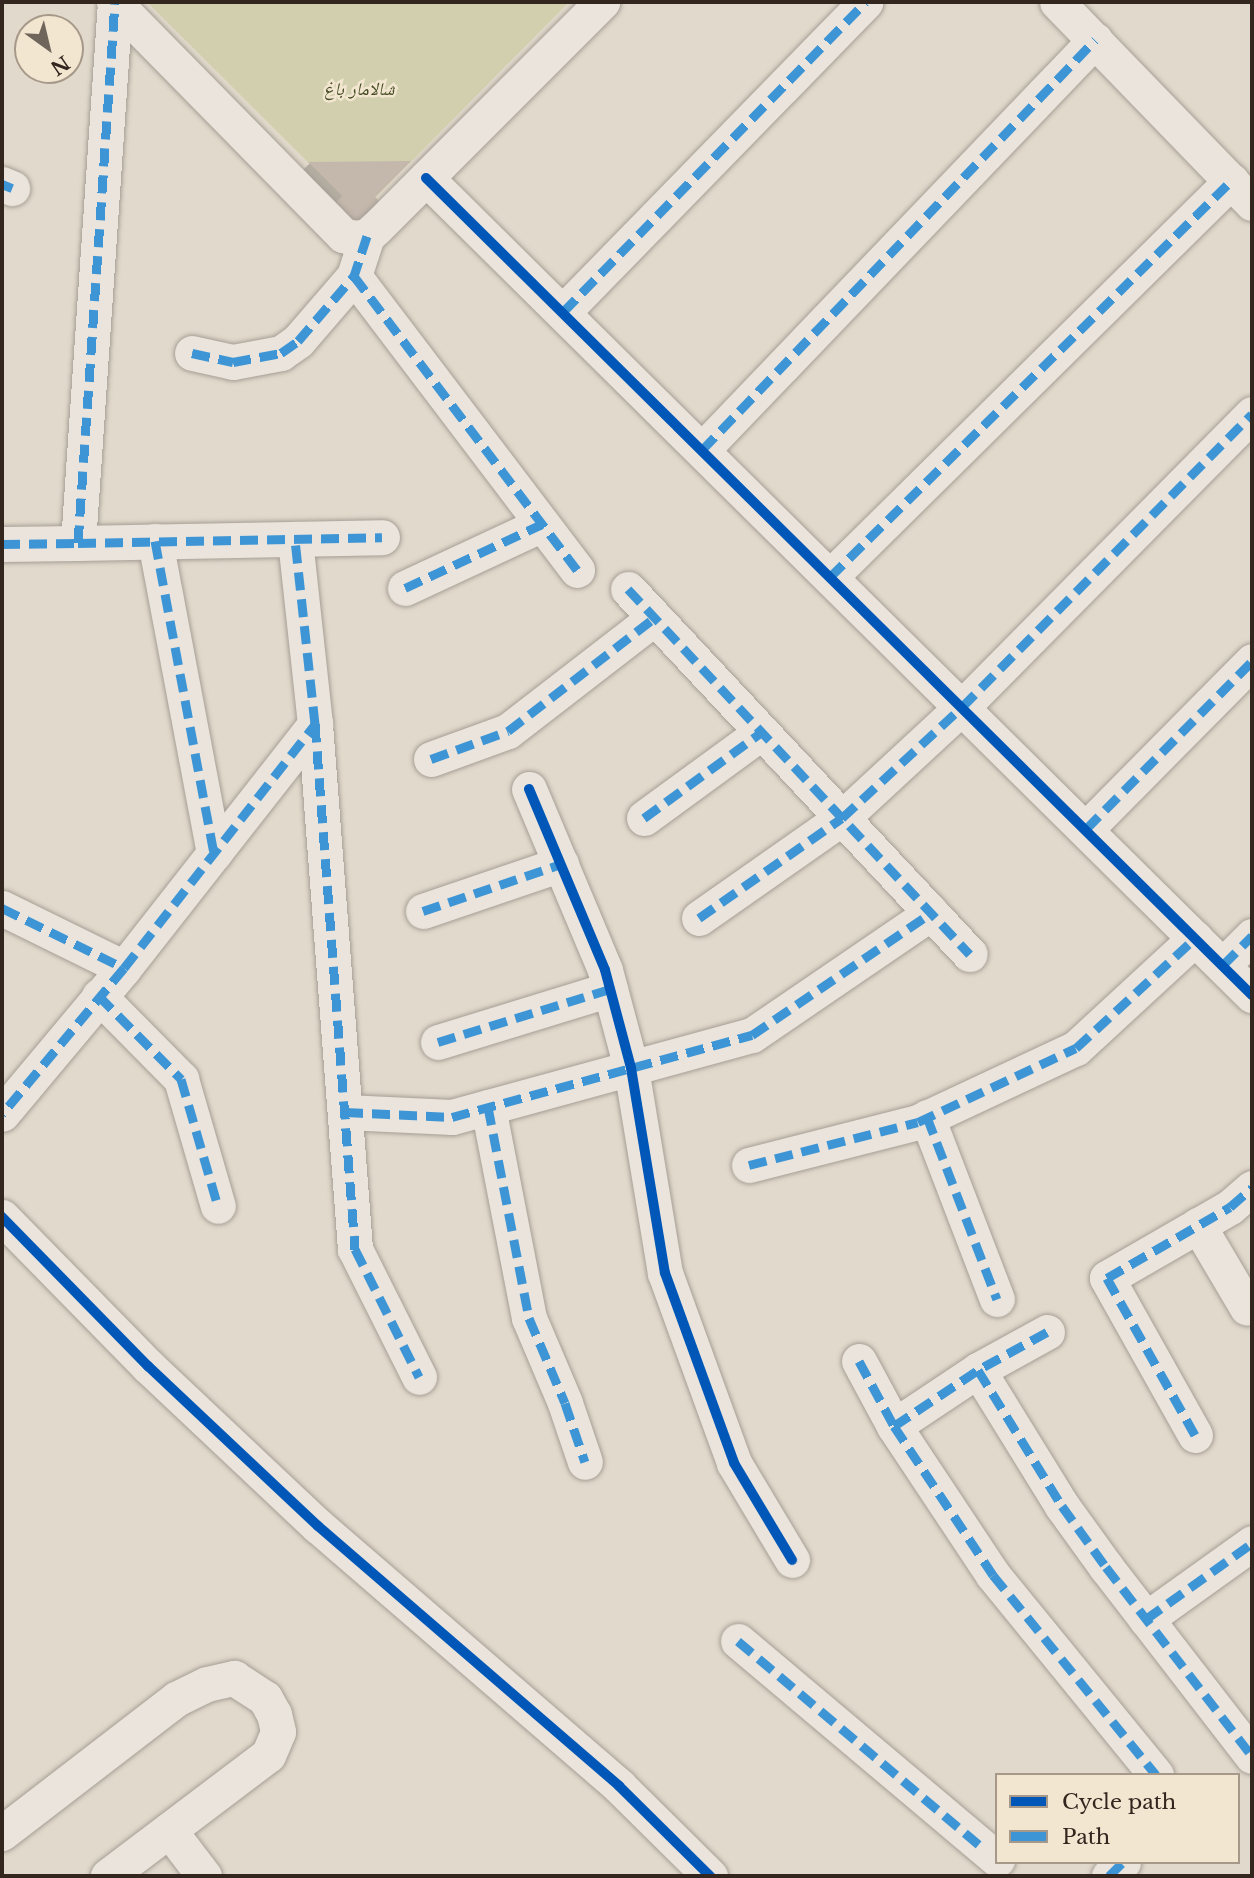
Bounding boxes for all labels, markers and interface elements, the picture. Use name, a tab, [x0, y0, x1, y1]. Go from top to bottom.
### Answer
north arrow	[14, 14, 84, 84]
text: N	[46, 51, 74, 80]
park label: شالامار باغ	[324, 78, 394, 100]
legend	[995, 1773, 1240, 1864]
text: Cycle path	[1062, 1789, 1176, 1815]
text: Path	[1062, 1824, 1110, 1850]

